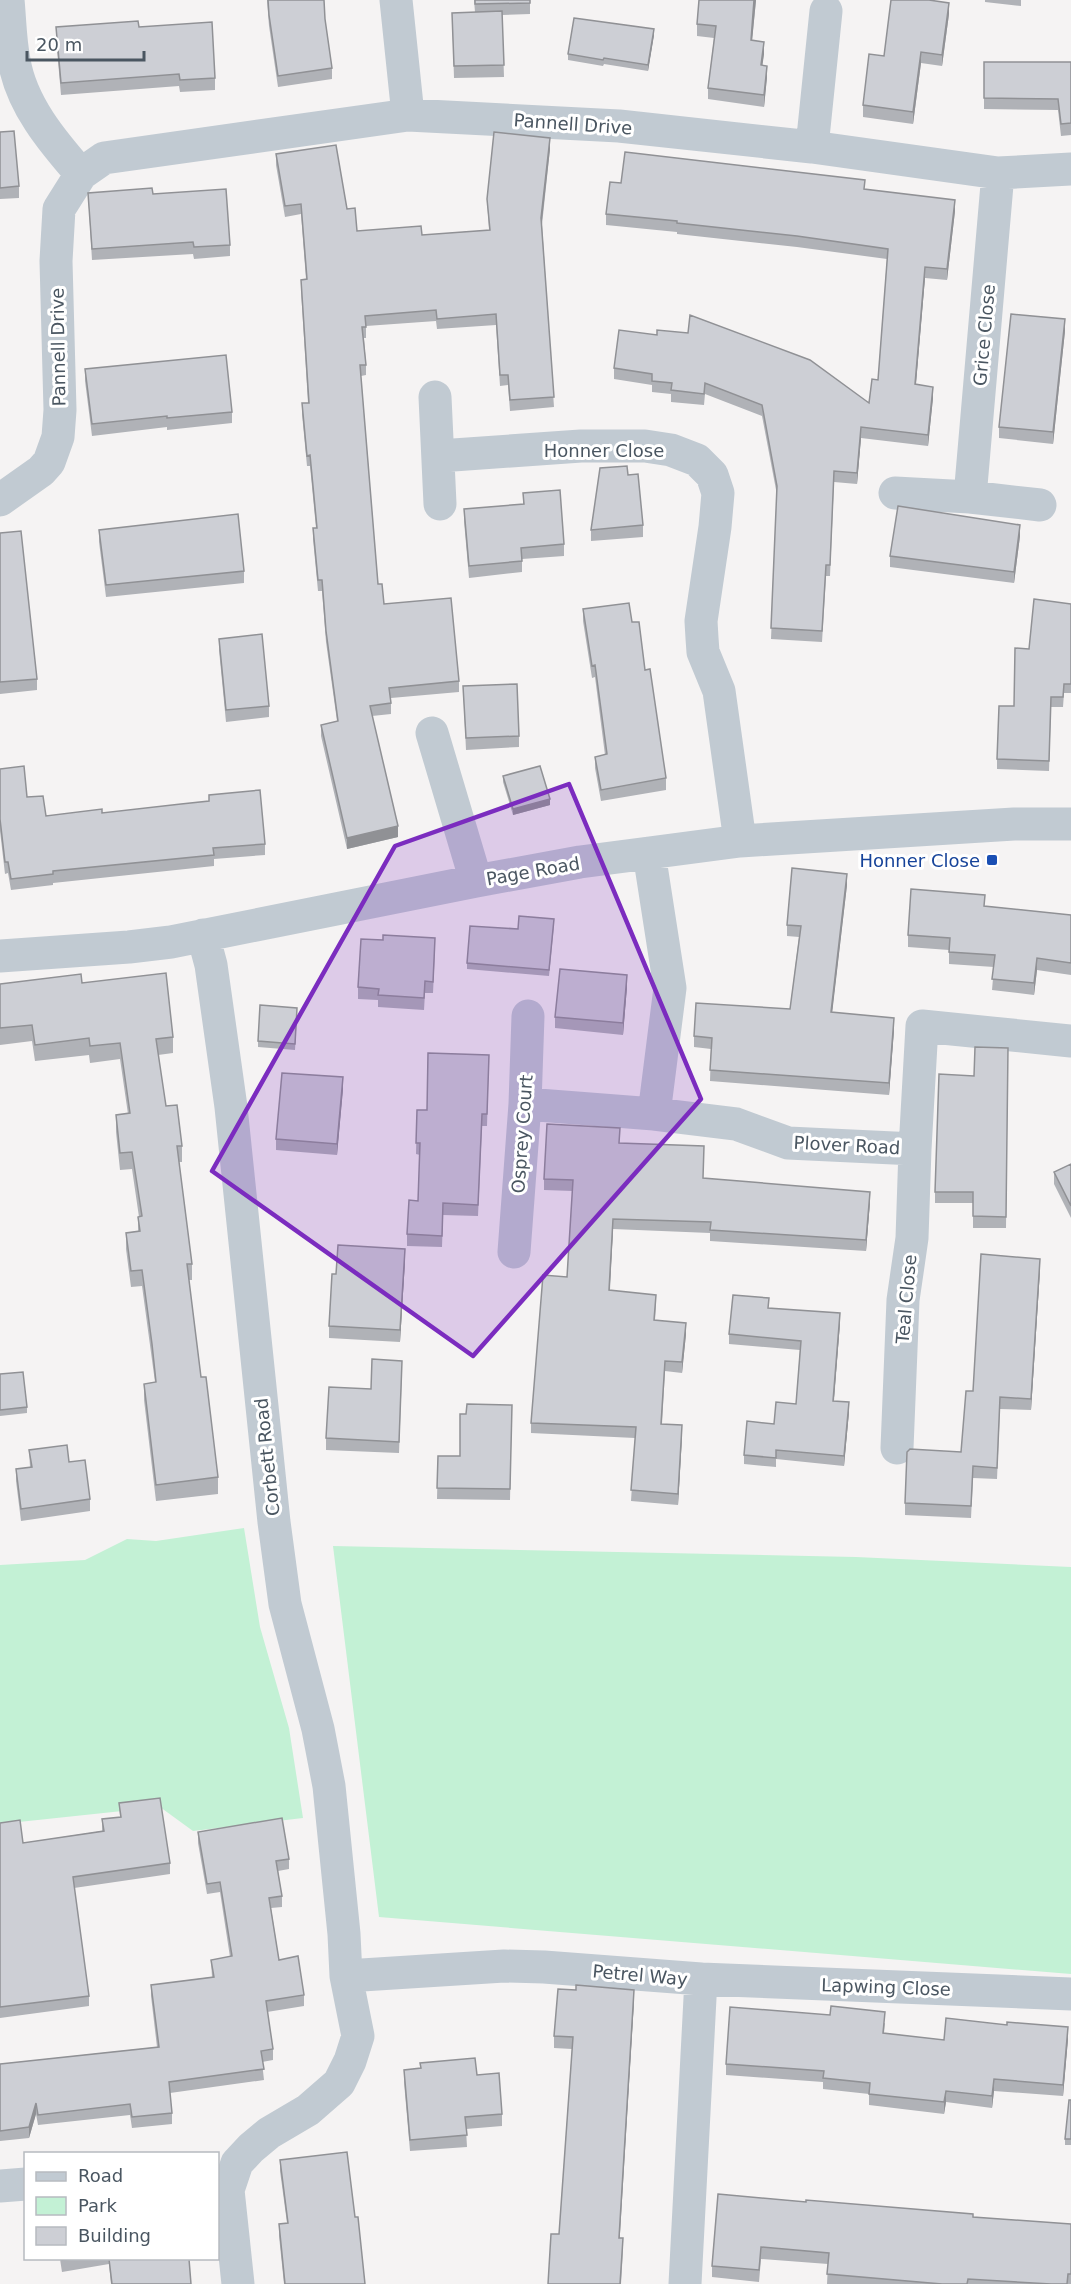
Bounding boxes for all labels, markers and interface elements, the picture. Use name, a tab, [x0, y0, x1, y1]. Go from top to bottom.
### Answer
scale bar	[27, 24, 144, 62]
text: 20 m	[36, 34, 82, 55]
street label: Pannell Drive	[513, 109, 633, 139]
street label: Grice Close	[969, 283, 999, 387]
street label: Pannell Drive	[46, 287, 70, 407]
street label: Honner Close	[544, 440, 664, 461]
place label: Honner Close	[859, 850, 980, 871]
street label: Page Road	[485, 852, 581, 890]
marker: Honner Close	[985, 853, 999, 867]
street label: Osprey Court	[507, 1074, 537, 1194]
street label: Plover Road	[793, 1132, 901, 1158]
street label: Teal Close	[892, 1253, 920, 1346]
street label: Corbett Road	[250, 1397, 284, 1517]
street label: Petrel Way	[592, 1960, 689, 1990]
street label: Lapwing Close	[821, 1974, 951, 2000]
legend	[24, 2152, 219, 2260]
text: Road	[78, 2165, 123, 2186]
text: Park	[78, 2195, 117, 2216]
text: Building	[78, 2225, 151, 2246]

